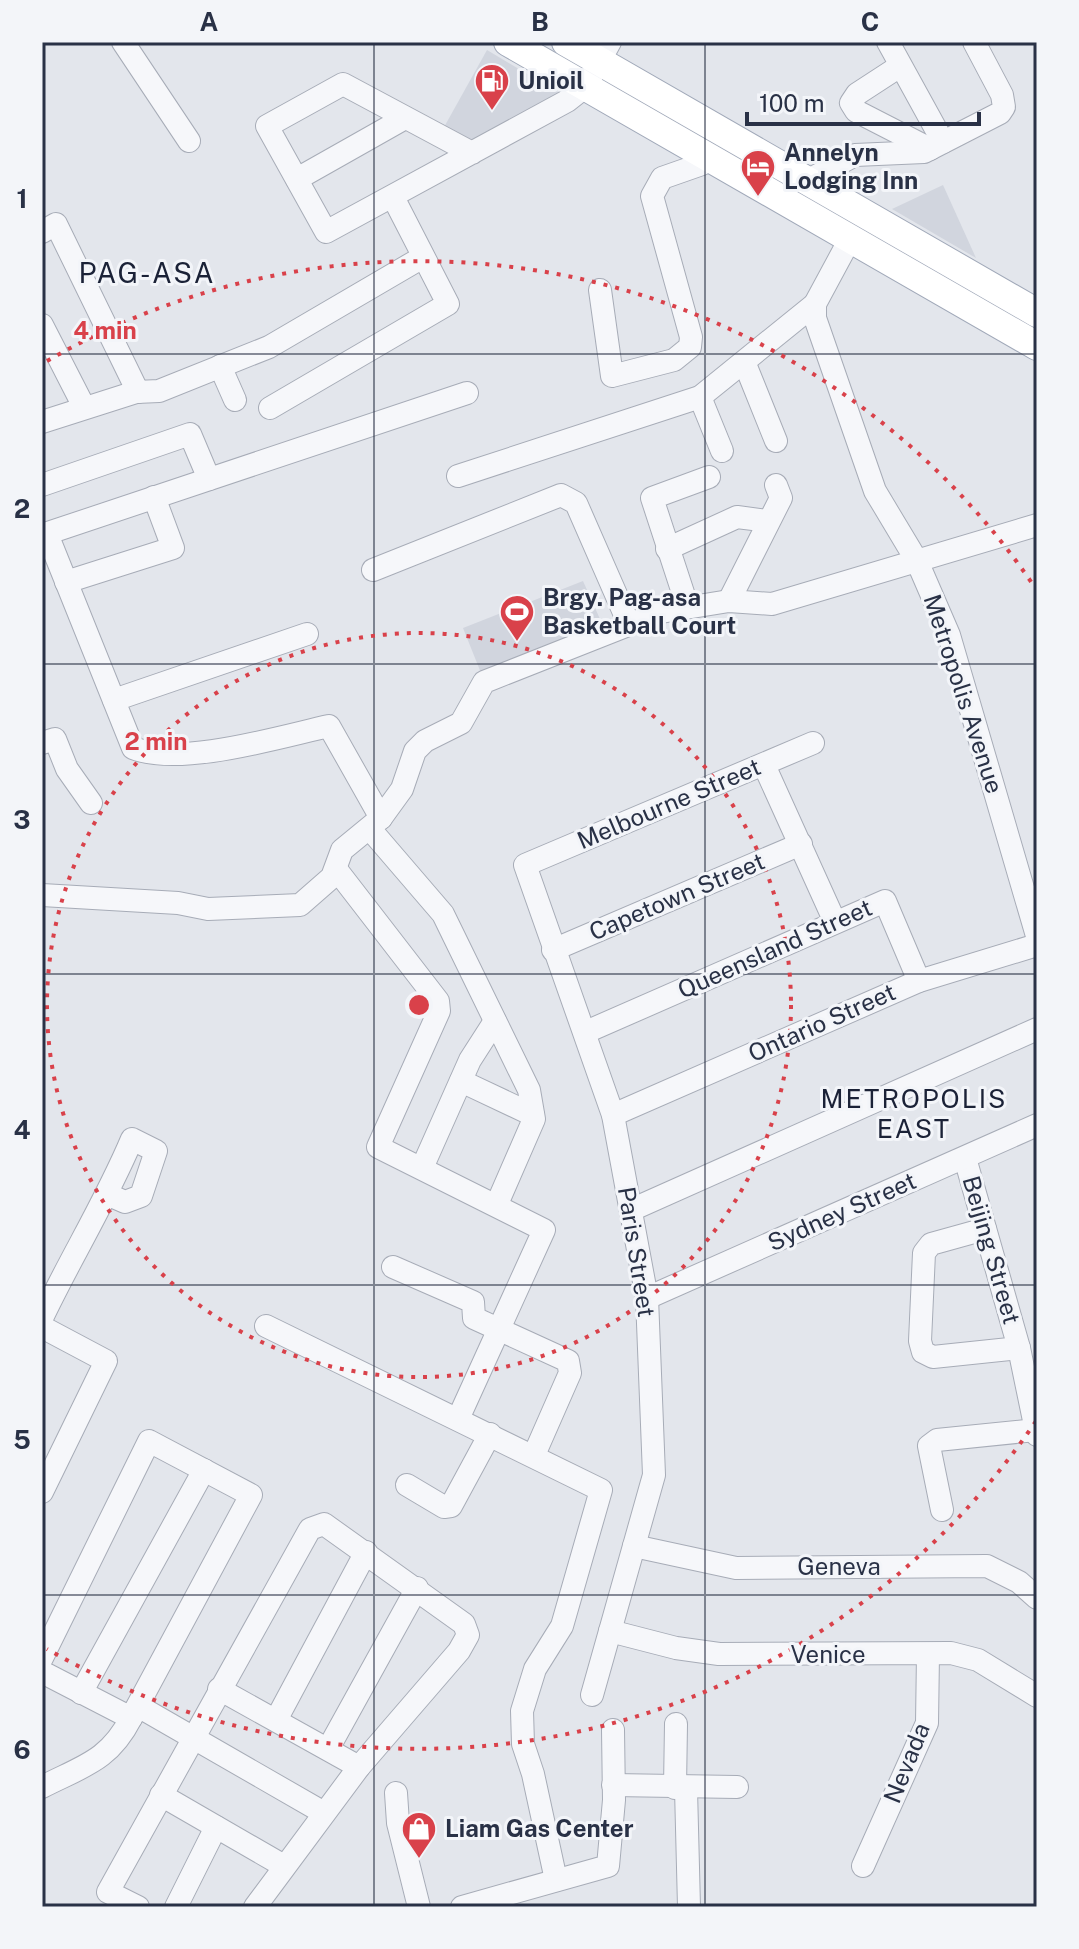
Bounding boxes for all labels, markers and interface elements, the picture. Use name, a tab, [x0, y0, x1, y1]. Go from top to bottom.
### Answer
text: A	[200, 6, 219, 37]
text: B	[531, 6, 549, 37]
text: C	[861, 6, 879, 37]
fuel station icon: Unioil	[473, 62, 511, 112]
place label: Unioil	[518, 66, 584, 94]
scale bar	[747, 76, 979, 126]
text: 100 m	[759, 89, 825, 117]
place label: Annelyn Lodging Inn	[784, 138, 918, 194]
hotel icon: Annelyn Lodging Inn	[739, 148, 777, 198]
text: 1	[16, 183, 28, 214]
district label: PAG-ASA	[78, 256, 216, 289]
text: 4 min	[73, 316, 137, 344]
text: 2	[14, 493, 30, 524]
place label: Brgy. Pag-asa Basketball Court	[543, 583, 736, 639]
street label: Metropolis Avenue	[919, 591, 1009, 797]
sports icon: Brgy. Pag-asa Basketball Court	[498, 593, 536, 643]
text: 2 min	[125, 727, 187, 755]
street label: Melbourne Street	[573, 752, 764, 854]
text: 3	[13, 804, 31, 835]
street label: Capetown Street	[585, 846, 769, 946]
street label: Queensland Street	[673, 893, 876, 1003]
street label: Ontario Street	[744, 977, 899, 1067]
centre of rings	[405, 991, 433, 1019]
district label: METROPOLIS EAST	[821, 1083, 1007, 1144]
text: 4	[13, 1114, 31, 1145]
street label: Sydney Street	[763, 1166, 920, 1256]
street label: Beijing Street	[957, 1172, 1027, 1327]
street label: Paris Street	[613, 1185, 661, 1319]
text: 5	[13, 1424, 31, 1455]
street label: Geneva	[797, 1552, 881, 1580]
street label: Venice	[791, 1640, 866, 1668]
street label: Nevada	[877, 1718, 935, 1807]
text: 6	[13, 1734, 31, 1765]
shop icon: Liam Gas Center	[400, 1810, 438, 1860]
place label: Liam Gas Center	[445, 1814, 634, 1842]

